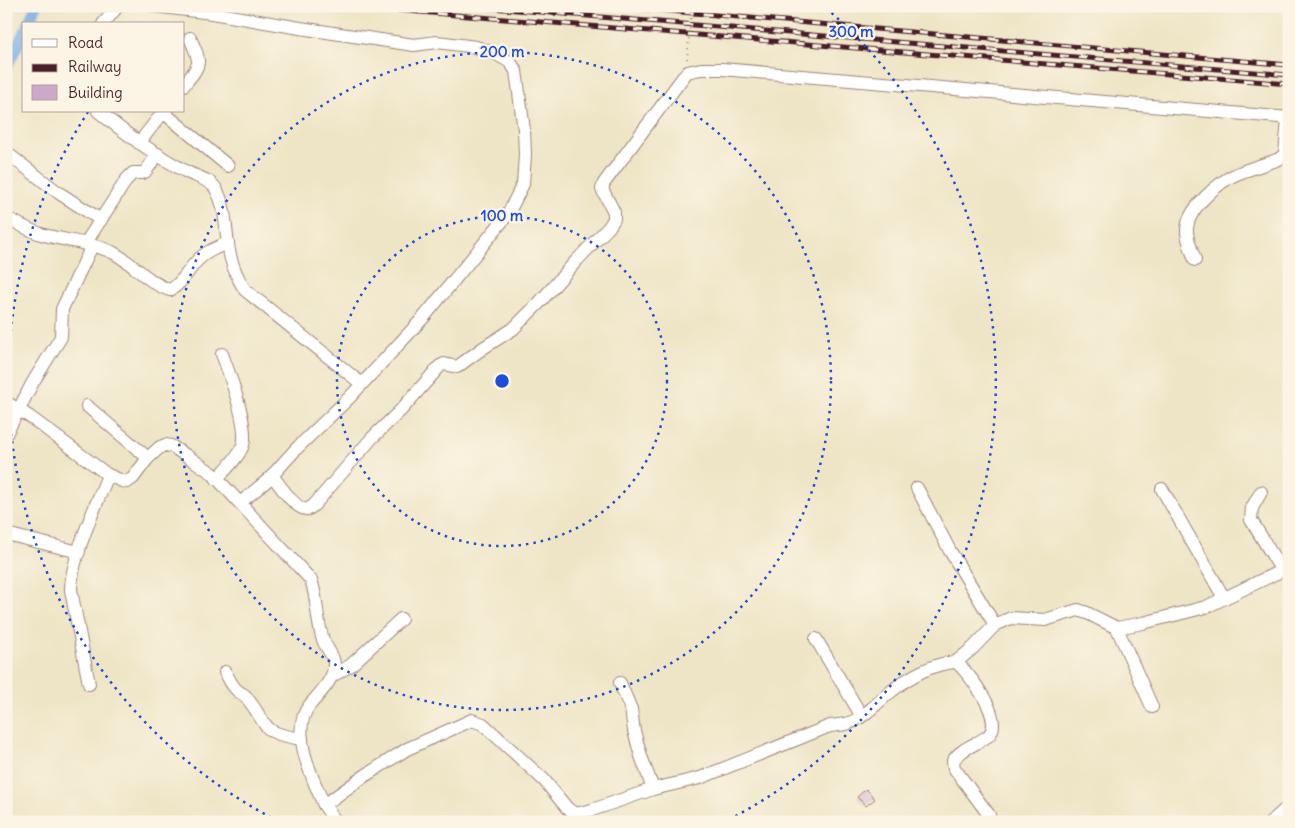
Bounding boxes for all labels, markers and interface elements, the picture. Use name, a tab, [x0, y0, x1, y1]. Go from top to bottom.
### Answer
legend	[22, 22, 185, 112]
text: 300 m	[829, 22, 874, 41]
text: Road	[68, 33, 103, 52]
text: 200 m	[480, 42, 524, 61]
text: Railway	[68, 57, 122, 76]
text: Building	[68, 83, 123, 102]
text: 100 m	[481, 206, 523, 225]
centre of rings	[493, 372, 511, 390]

